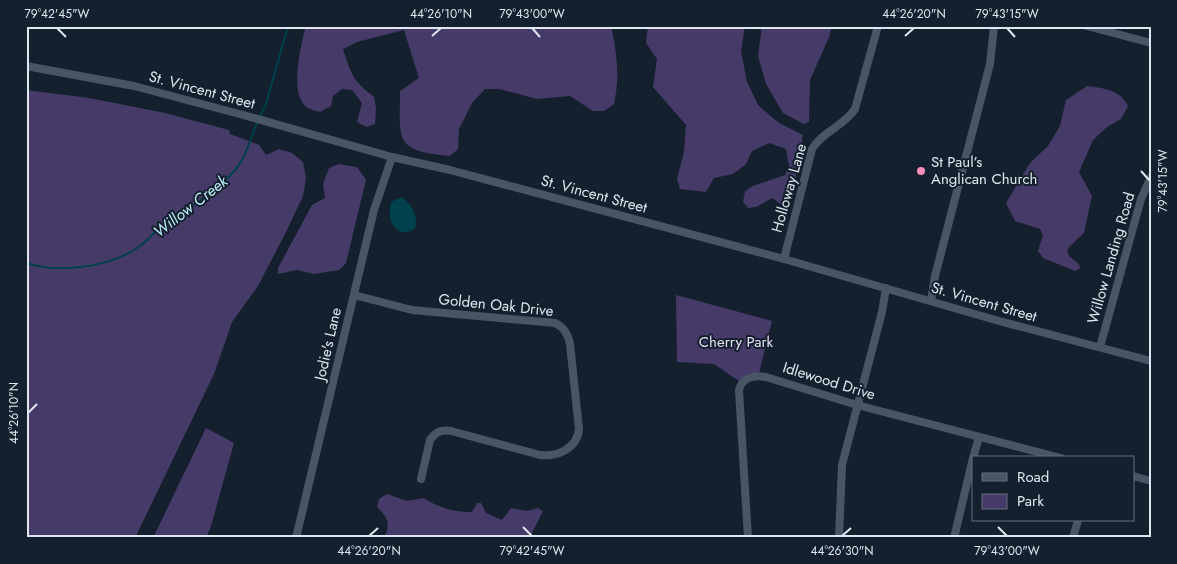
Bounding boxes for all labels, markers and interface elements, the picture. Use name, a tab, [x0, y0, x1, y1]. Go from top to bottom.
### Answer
text: 79°42'45"W	[24, 5, 90, 23]
text: 44°26'10"N	[410, 5, 472, 23]
text: 79°43'00"W	[499, 5, 565, 23]
text: 44°26'20"N	[882, 5, 946, 23]
text: 79°43'15"W	[975, 5, 1039, 23]
street label: St. Vincent Street	[146, 65, 258, 115]
street label: Holloway Lane	[766, 141, 812, 235]
text: 79°43'15"W	[1154, 149, 1172, 213]
place label: St Paul’s Anglican Church	[931, 151, 1037, 190]
marker: St Paul’s Anglican Church	[915, 165, 927, 177]
water label: Willow Creek	[148, 169, 233, 243]
street label: St. Vincent Street	[538, 169, 650, 219]
street label: Willow Landing Road	[1082, 190, 1140, 326]
street label: St. Vincent Street	[929, 276, 1040, 328]
street label: Golden Oak Drive	[437, 288, 555, 322]
street label: Jodie's Lane	[308, 305, 347, 385]
park label: Cherry Park	[699, 331, 774, 353]
street label: Idlewood Drive	[780, 356, 878, 406]
text: 44°26'10"N	[5, 382, 23, 444]
legend	[972, 456, 1134, 522]
text: Road	[1017, 466, 1049, 488]
text: Park	[1017, 490, 1044, 512]
text: 44°26'20"N	[337, 542, 401, 560]
text: 79°42'45"W	[499, 542, 565, 560]
text: 44°26'30"N	[810, 542, 874, 560]
text: 79°43'00"W	[974, 542, 1040, 560]

